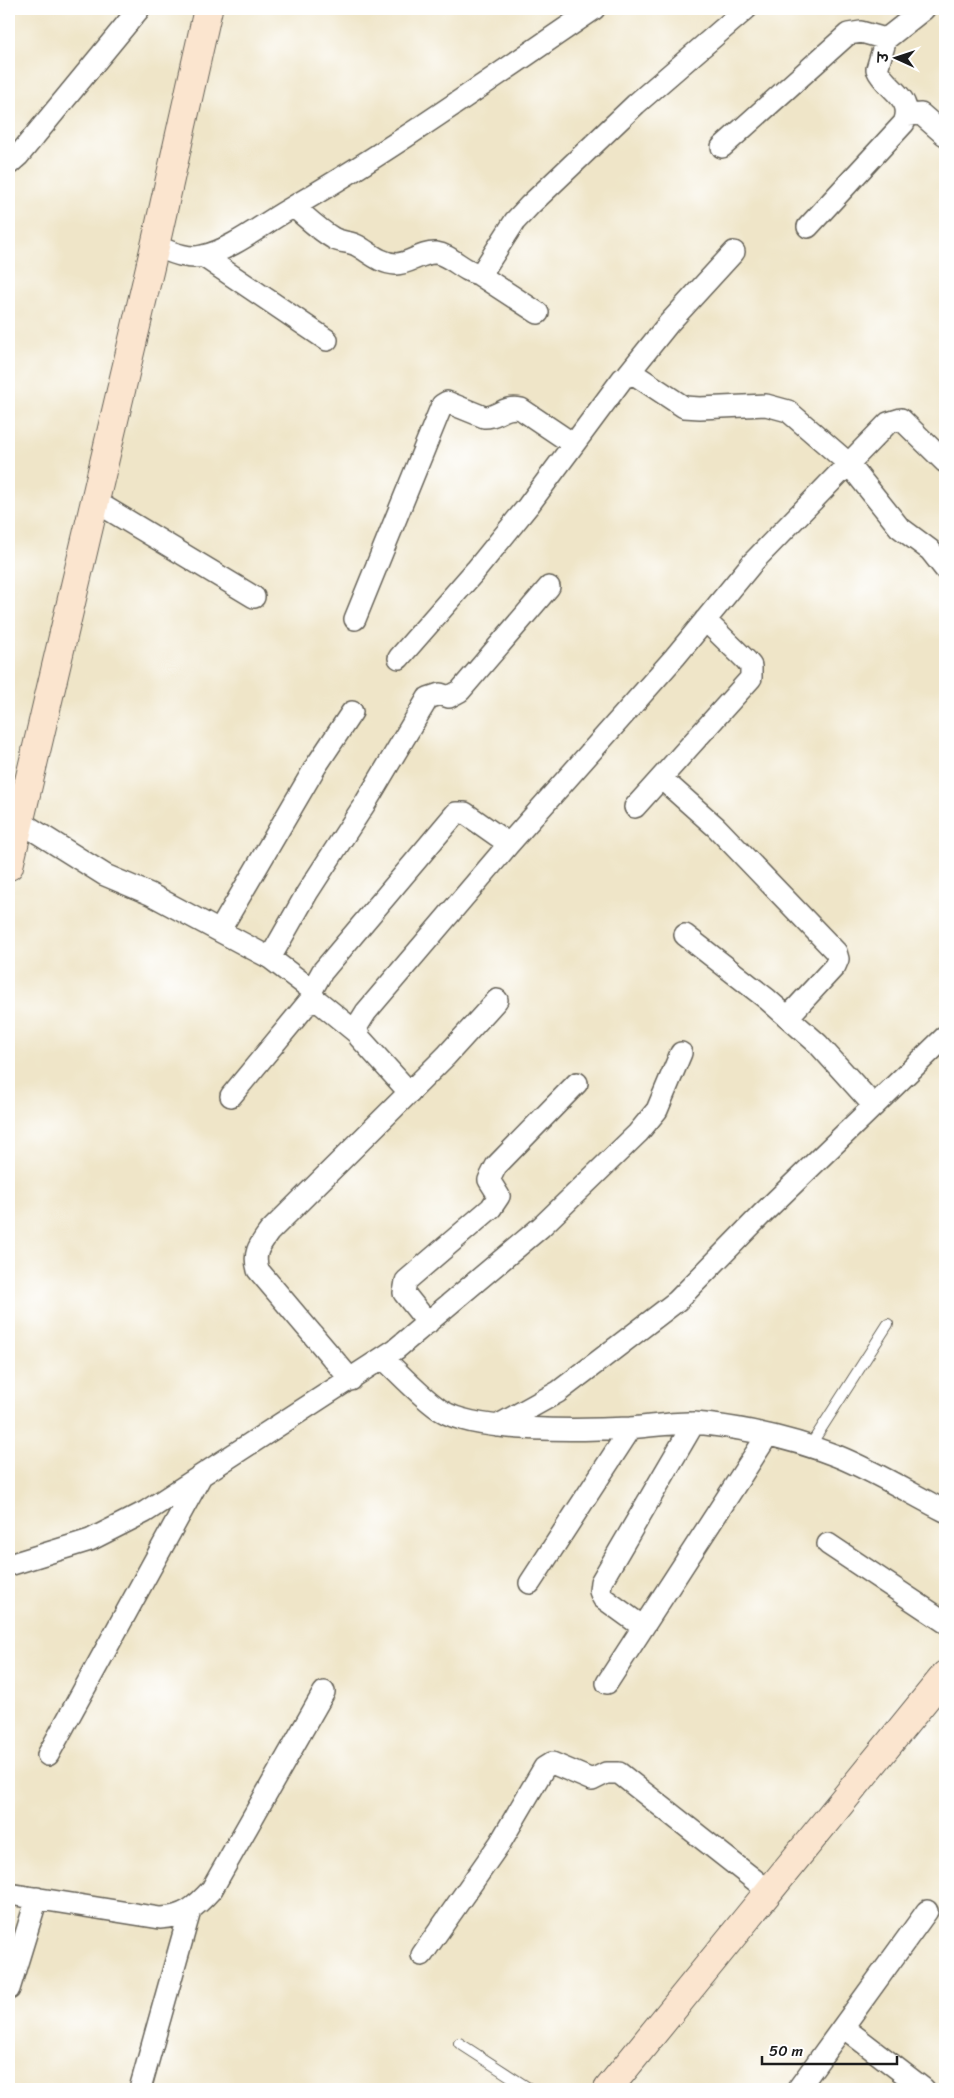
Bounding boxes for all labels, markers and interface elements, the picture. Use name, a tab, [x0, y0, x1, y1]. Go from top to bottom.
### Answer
north arrow	[872, 32, 922, 82]
text: उ	[871, 50, 896, 65]
scale bar	[762, 2033, 896, 2065]
text: 50 m	[769, 2038, 804, 2064]

